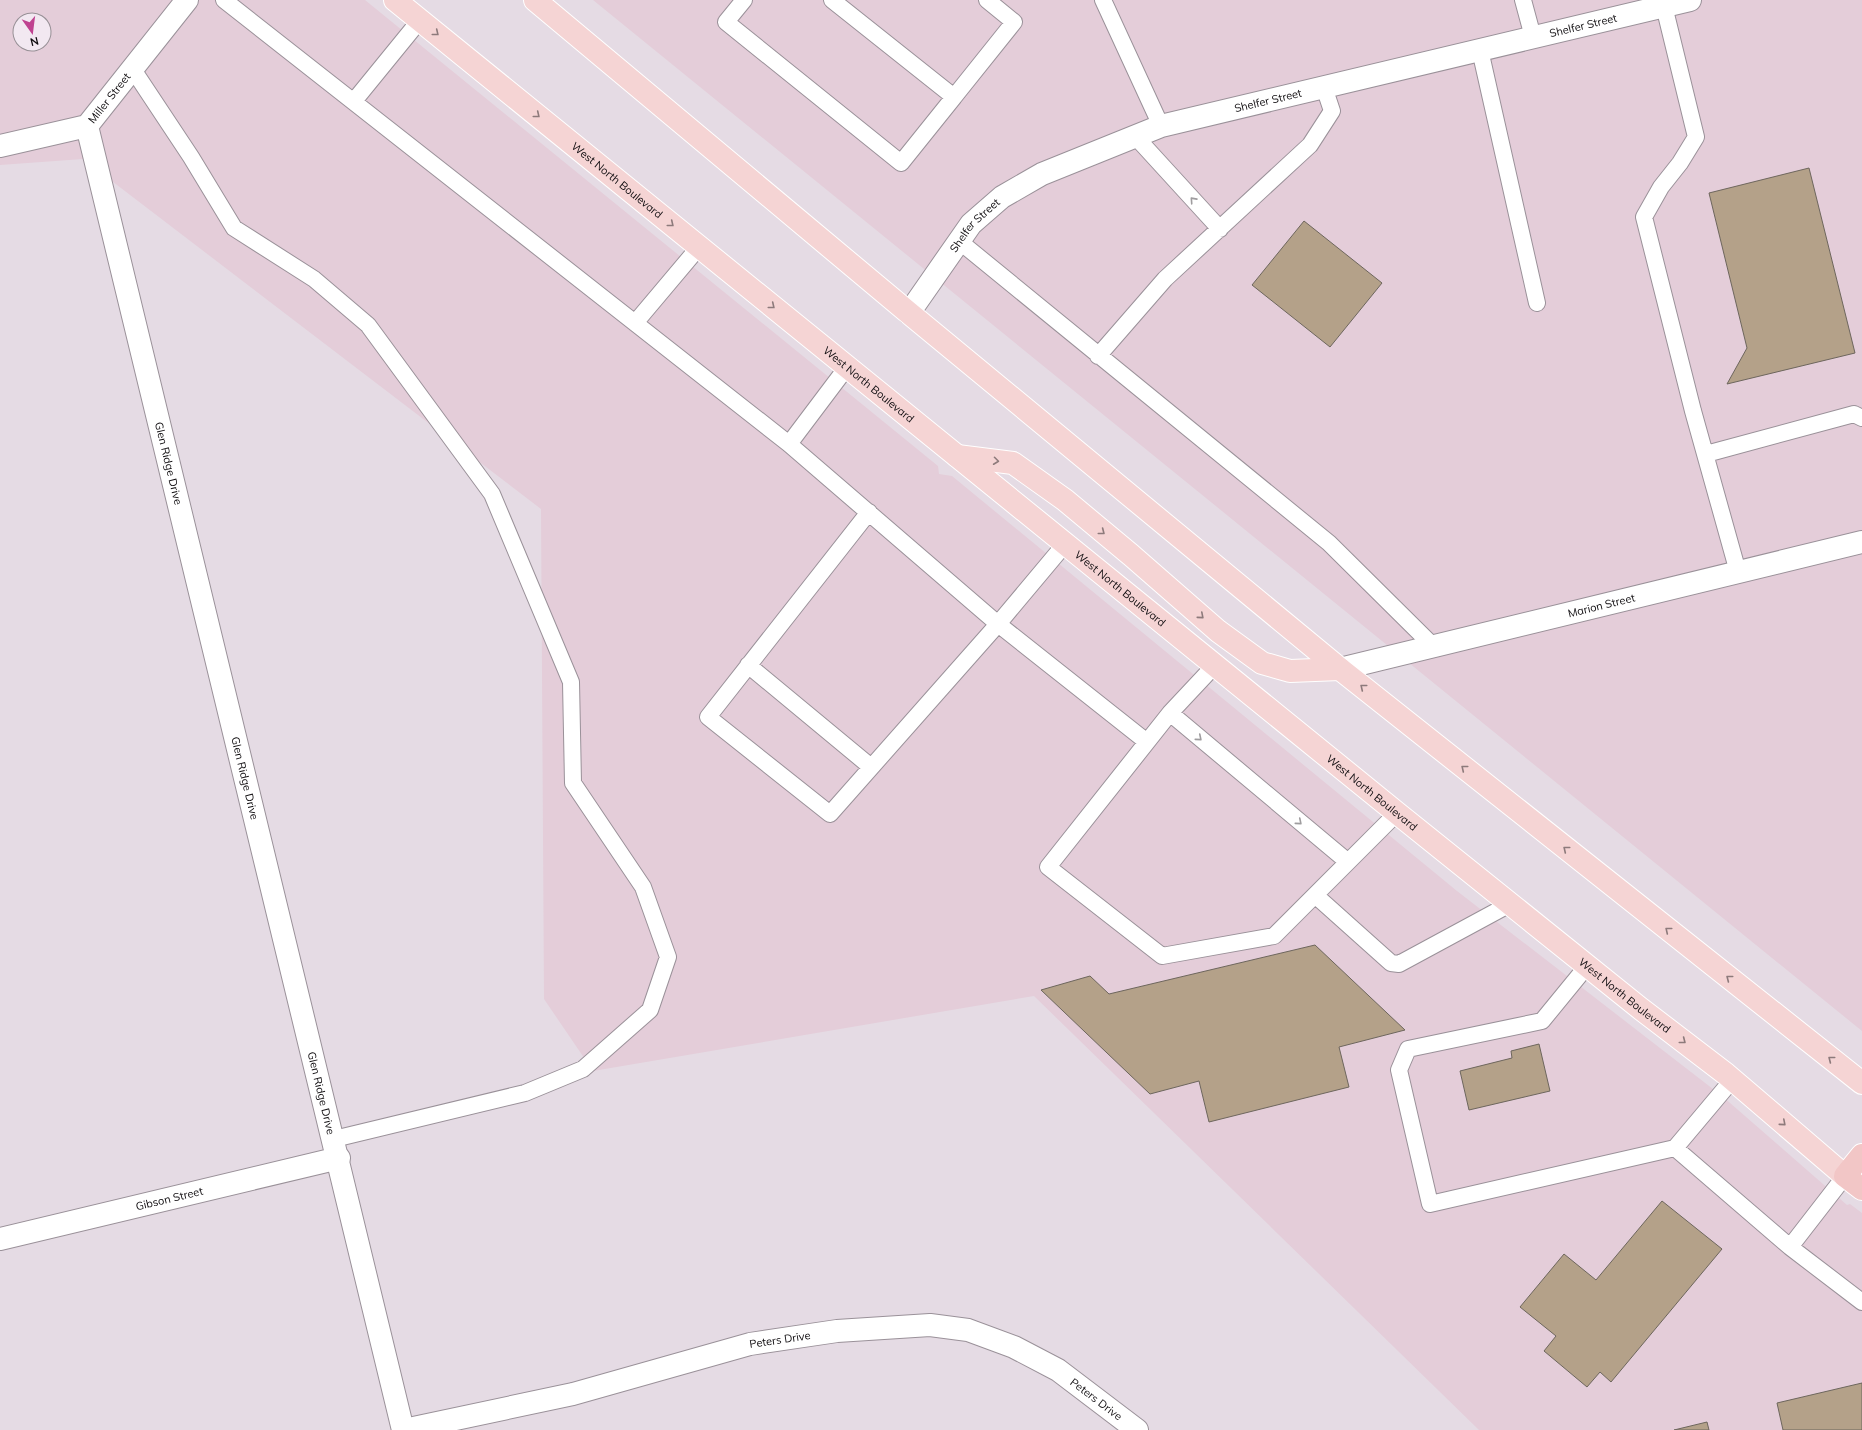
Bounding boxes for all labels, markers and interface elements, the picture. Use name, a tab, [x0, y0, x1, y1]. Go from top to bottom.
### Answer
street label: Shelfer Street	[1548, 11, 1618, 40]
north arrow	[12, 12, 52, 52]
one-way arrow	[432, 29, 439, 36]
text: N	[29, 34, 40, 50]
street label: Miller Street	[85, 70, 134, 126]
street label: Shelfer Street	[1233, 86, 1303, 115]
one-way arrow	[533, 111, 540, 118]
street label: West North Boulevard	[569, 139, 665, 221]
street label: Shelfer Street	[946, 195, 1003, 255]
one-way arrow	[1191, 197, 1198, 205]
one-way arrow	[666, 219, 673, 226]
one-way arrow	[767, 301, 774, 308]
street label: West North Boulevard	[820, 343, 917, 425]
street label: Glen Ridge Drive	[152, 420, 186, 506]
one-way arrow	[993, 456, 999, 465]
one-way arrow	[1098, 527, 1105, 534]
street label: West North Boulevard	[1072, 547, 1169, 630]
street label: Marion Street	[1566, 590, 1637, 620]
one-way arrow	[1197, 612, 1204, 619]
one-way arrow	[1360, 684, 1367, 691]
one-way arrow	[1195, 734, 1202, 741]
street label: Glen Ridge Drive	[228, 735, 262, 821]
street label: West North Boulevard	[1323, 752, 1420, 834]
one-way arrow	[1462, 765, 1469, 772]
one-way arrow	[1294, 817, 1302, 824]
one-way arrow	[1563, 846, 1570, 853]
one-way arrow	[1665, 927, 1672, 934]
street label: West North Boulevard	[1576, 955, 1673, 1036]
one-way arrow	[1727, 976, 1734, 983]
one-way arrow	[1678, 1036, 1685, 1043]
street label: Glen Ridge Drive	[305, 1050, 338, 1136]
one-way arrow	[1829, 1057, 1836, 1064]
one-way arrow	[1779, 1119, 1786, 1126]
street label: Gibson Street	[134, 1184, 204, 1213]
street label: Peters Drive	[748, 1328, 811, 1351]
street label: Peters Drive	[1068, 1375, 1125, 1423]

